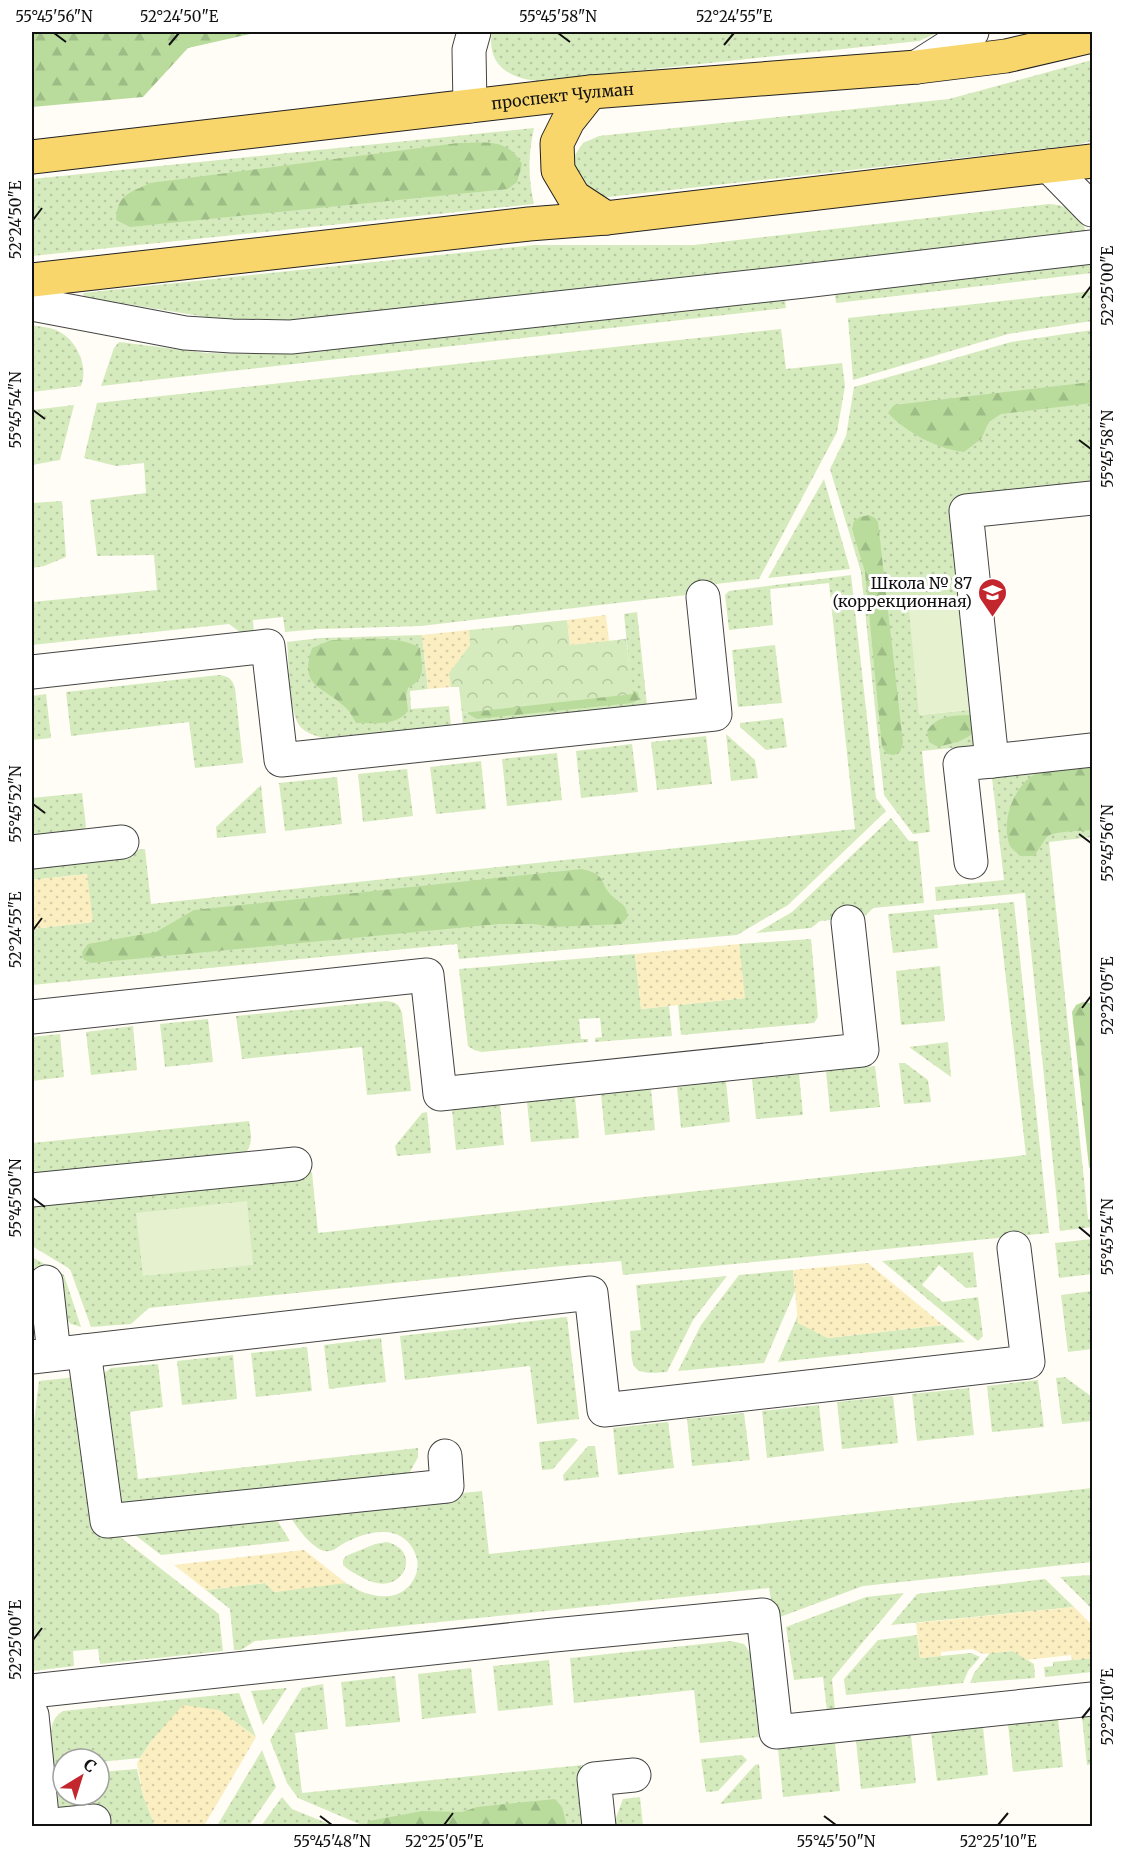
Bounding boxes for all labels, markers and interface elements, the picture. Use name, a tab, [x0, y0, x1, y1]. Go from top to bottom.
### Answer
text: 55°45'56"N	[15, 7, 93, 26]
text: 52°24'50"E	[140, 7, 219, 26]
text: 55°45'58"N	[519, 7, 597, 26]
text: 52°24'55"E	[696, 7, 773, 26]
street label: проспект Чулман	[490, 79, 634, 114]
text: 52°24'50"E	[6, 180, 25, 259]
text: 52°25'00"E	[1098, 245, 1117, 326]
text: 55°45'54"N	[6, 371, 25, 448]
text: 55°45'58"N	[1098, 410, 1117, 488]
place label: Школа № 87 (коррекционная)	[832, 573, 972, 611]
school or university icon: Школа № 87 (коррекционная)	[977, 576, 1009, 618]
text: 55°45'52"N	[6, 765, 25, 843]
text: 55°45'56"N	[1098, 804, 1117, 882]
text: 52°24'55"E	[6, 891, 25, 968]
text: 52°25'05"E	[1098, 956, 1117, 1035]
text: 55°45'50"N	[6, 1158, 25, 1237]
text: 55°45'54"N	[1098, 1198, 1117, 1275]
text: 52°25'00"E	[6, 1599, 25, 1680]
text: 52°25'10"E	[1098, 1668, 1117, 1745]
north arrow	[51, 1747, 111, 1807]
text: С	[80, 1754, 101, 1776]
text: 55°45'48"N	[293, 1832, 371, 1851]
text: 52°25'05"E	[405, 1832, 484, 1851]
text: 55°45'50"N	[797, 1832, 876, 1851]
text: 52°25'10"E	[960, 1832, 1037, 1851]

